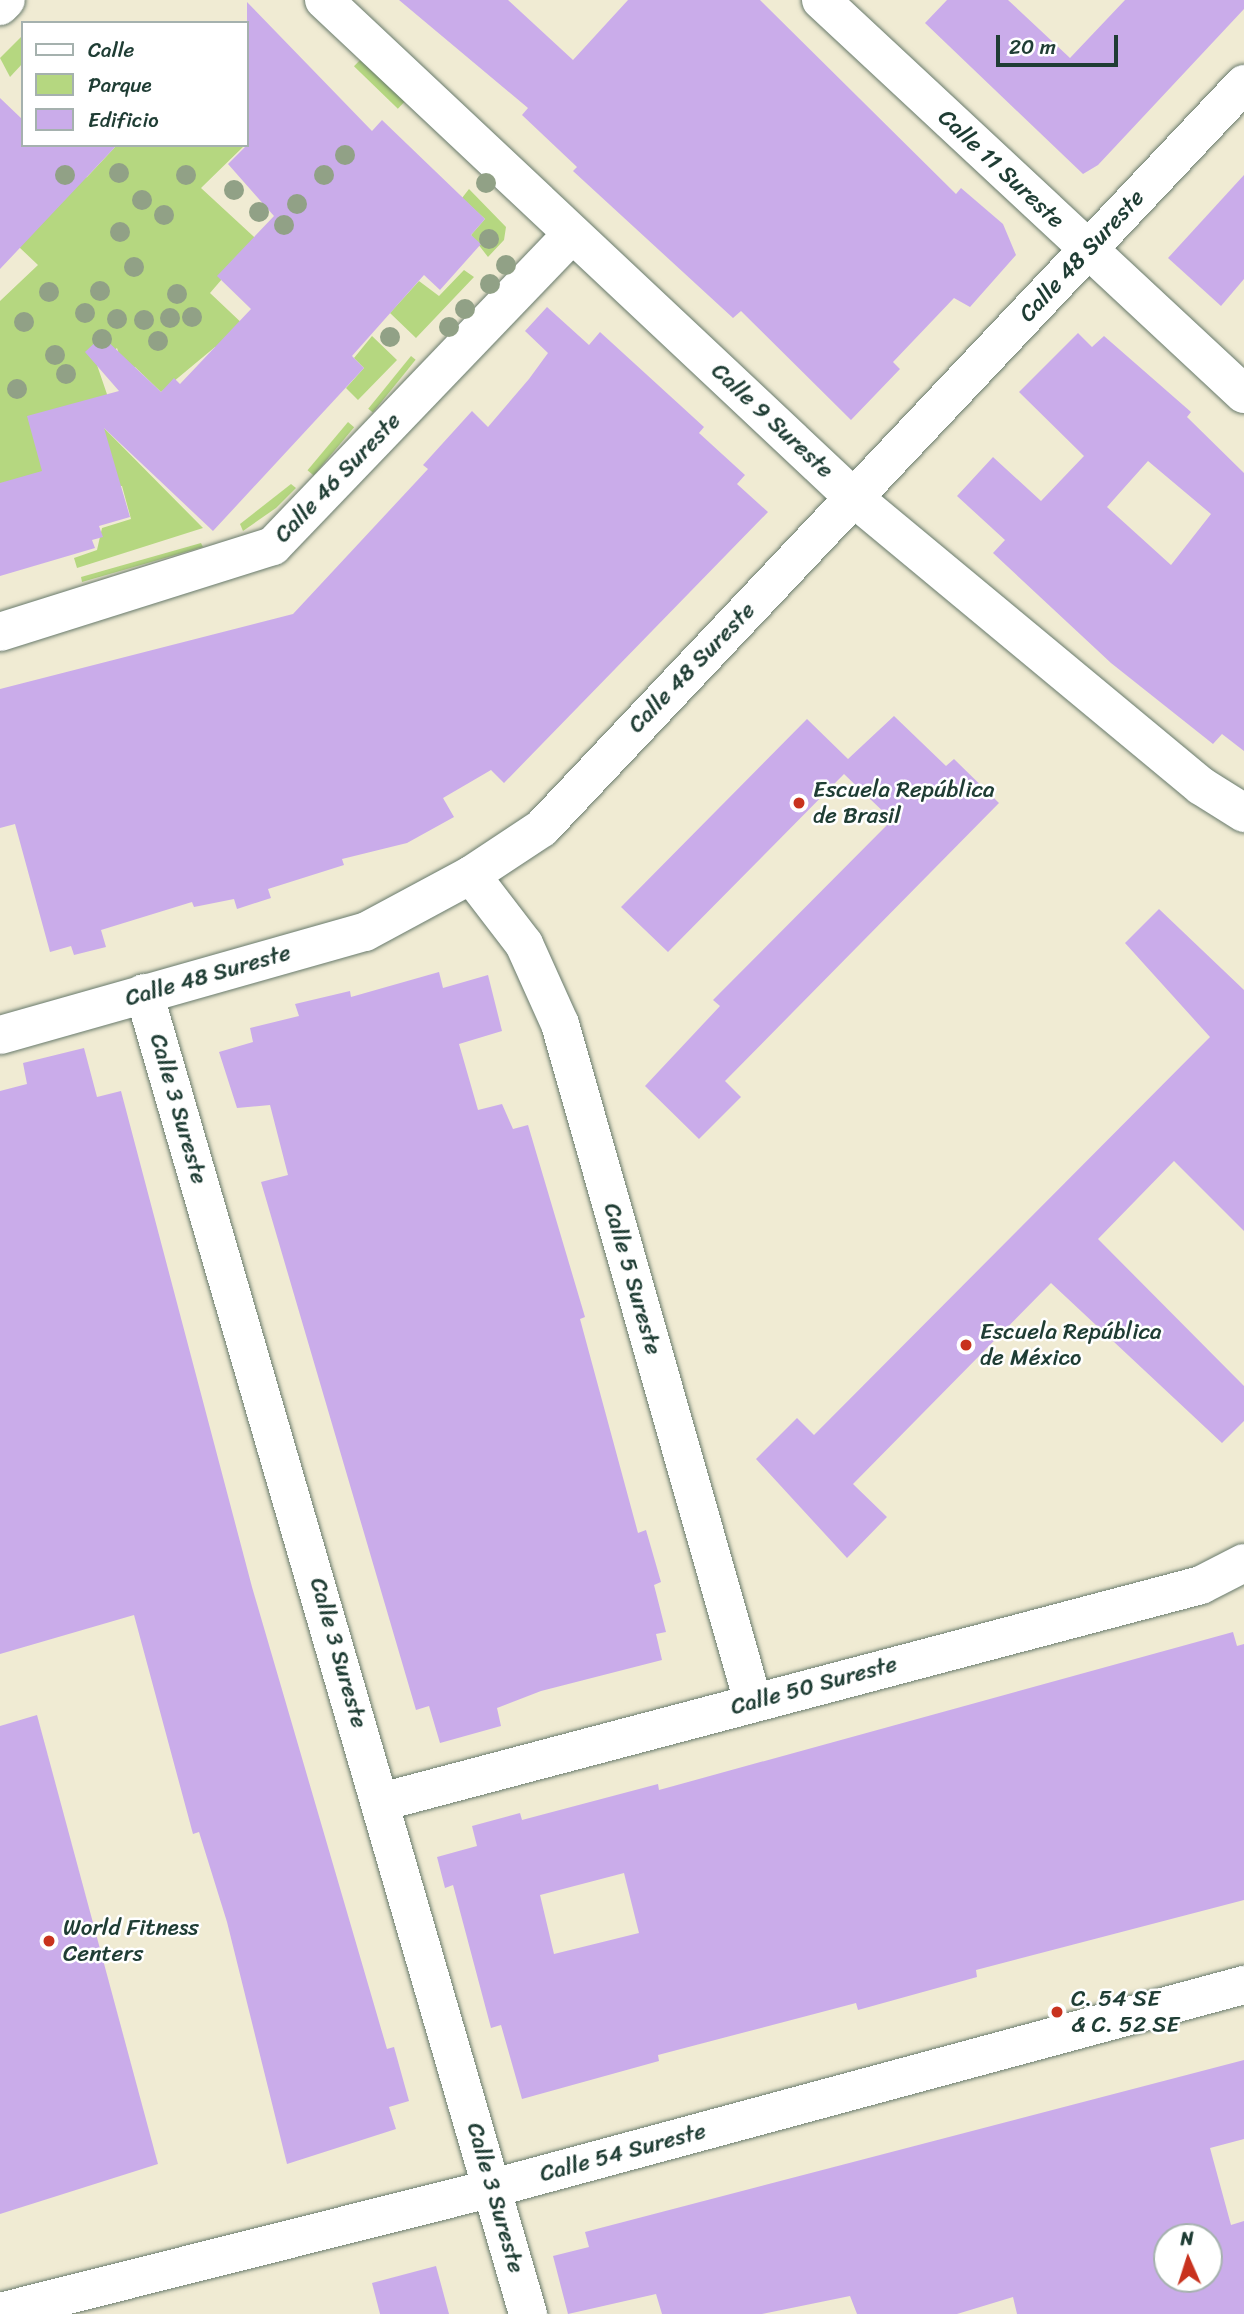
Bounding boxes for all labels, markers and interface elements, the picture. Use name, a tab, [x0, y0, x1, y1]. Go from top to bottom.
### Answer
legend	[21, 21, 248, 147]
scale bar	[999, 21, 1122, 65]
text: 20 m	[1009, 28, 1056, 66]
text: Calle	[88, 31, 134, 69]
text: Parque	[88, 66, 152, 104]
text: Edificio	[88, 101, 159, 139]
street label: Calle 11 Sureste	[933, 104, 1069, 234]
street label: Calle 48 Sureste	[1014, 184, 1150, 328]
street label: Calle 9 Sureste	[706, 358, 838, 484]
street label: Calle 46 Sureste	[269, 408, 407, 548]
street label: Calle 48 Sureste	[623, 597, 761, 739]
place label: Escuela República de Brasil	[813, 776, 995, 830]
marker: Escuela República de Brasil	[791, 795, 807, 811]
street label: Calle 48 Sureste	[122, 939, 294, 1013]
street label: Calle 3 Sureste	[143, 1031, 213, 1187]
street label: Calle 5 Sureste	[597, 1200, 667, 1358]
place label: Escuela República de México	[980, 1318, 1162, 1372]
marker: Escuela República de México	[958, 1337, 974, 1353]
street label: Calle 3 Sureste	[303, 1575, 373, 1731]
street label: Calle 50 Sureste	[728, 1651, 900, 1721]
place label: World Fitness Centers	[63, 1914, 200, 1968]
marker: World Fitness Centers	[41, 1933, 57, 1949]
place label: C. 54 SE & C. 52 SE	[1071, 1985, 1179, 2039]
marker: C. 54 SE & C. 52 SE	[1049, 2004, 1065, 2020]
street label: Calle 54 Sureste	[537, 2118, 709, 2188]
street label: Calle 3 Sureste	[460, 2120, 530, 2276]
text: N	[1180, 2222, 1194, 2255]
north arrow	[1153, 2223, 1223, 2293]

